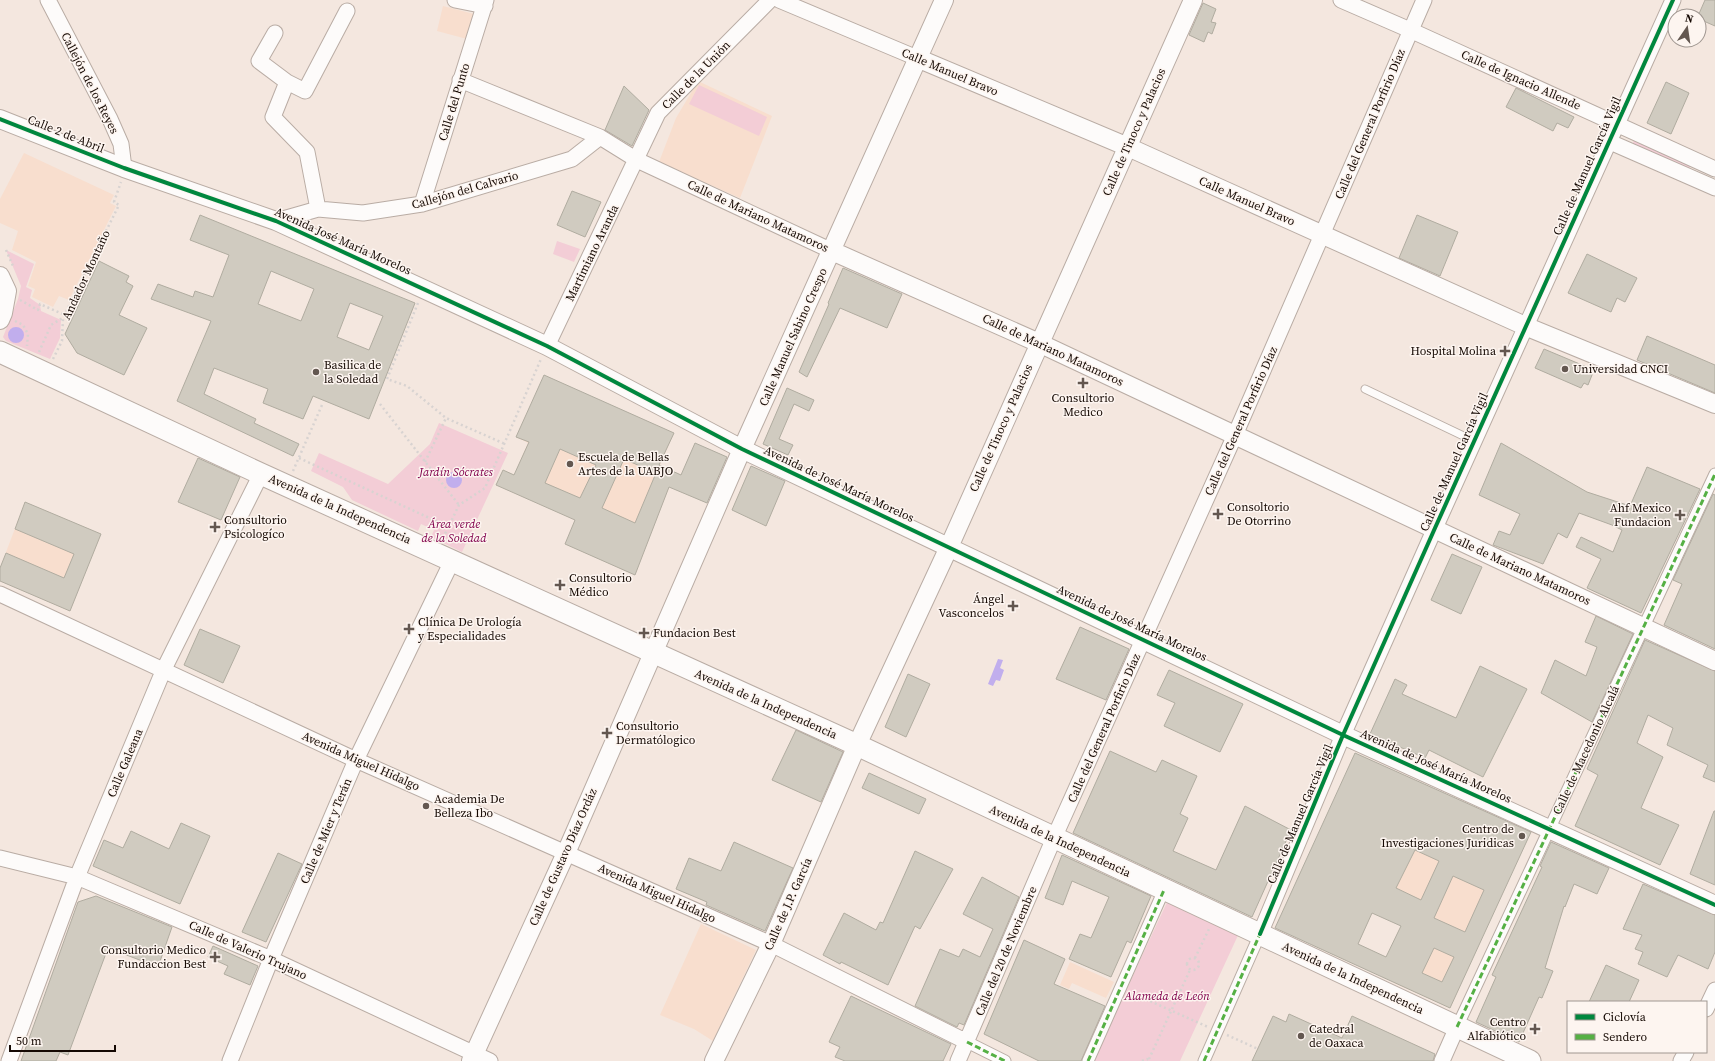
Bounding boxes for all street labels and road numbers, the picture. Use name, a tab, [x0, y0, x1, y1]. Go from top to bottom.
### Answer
street label: Callejón de los Reyes	[58, 30, 122, 136]
street label: Calle de la Unión	[658, 37, 734, 113]
street label: Calle Manuel Bravo	[899, 44, 1001, 100]
street label: Calle del General Porfirio Díaz	[1331, 46, 1409, 201]
street label: Calle de Ignacio Allende	[1459, 46, 1583, 114]
street label: Calle del Punto	[435, 61, 474, 143]
street label: Calle de Tinoco y Palacios	[1099, 66, 1169, 198]
street label: Calle de Manuel García Vigil	[1549, 94, 1625, 238]
street label: Calle 2 de Abril	[25, 111, 107, 157]
street label: Callejón del Calvario	[410, 167, 521, 213]
street label: Calle Manuel Bravo	[1196, 173, 1298, 230]
street label: Calle de Mariano Matamoros	[685, 176, 831, 256]
street label: Martimiano Aranda	[562, 201, 623, 304]
street label: Avenida José María Morelos	[272, 204, 414, 278]
street label: Andador Montaño	[58, 227, 114, 323]
street label: Calle Manuel Sabino Crespo	[755, 265, 831, 409]
street label: Calle de Mariano Matamoros	[980, 310, 1126, 390]
street label: Calle del General Porfirio Díaz	[1201, 343, 1281, 498]
street label: Calle de Tinoco y Palacios	[966, 362, 1036, 494]
street label: Calle de Manuel García Vigil	[1416, 390, 1492, 534]
street label: Avenida de José María Morelos	[761, 442, 917, 526]
street label: Avenida de la Independencia	[266, 470, 415, 548]
street label: Calle de Mariano Matamoros	[1447, 529, 1593, 609]
street label: Avenida de José María Morelos	[1054, 581, 1210, 665]
street label: Calle del General Porfirio Díaz	[1064, 650, 1144, 805]
street label: Avenida de la Independencia	[692, 665, 841, 743]
street label: Calle de Macedonio Alcalá	[1549, 682, 1623, 817]
street label: Calle Galeana	[103, 725, 147, 800]
street label: Avenida de José María Morelos	[1358, 725, 1514, 807]
street label: Avenida Miguel Hidalgo	[300, 728, 423, 794]
street label: Calle de Manuel García Vigil	[1263, 741, 1337, 886]
street label: Calle de Mier y Terán	[296, 776, 356, 886]
street label: Calle de Gustavo Díaz Ordáz	[525, 785, 601, 928]
street label: Avenida de la Independencia	[987, 801, 1134, 881]
street label: Calle de J.P. García	[760, 854, 816, 953]
street label: Avenida Miguel Hidalgo	[596, 860, 719, 926]
street label: Calle del 20 de Noviembre	[971, 884, 1041, 1018]
street label: Calle de Valerio Trujano	[186, 917, 310, 983]
street label: Avenida de la Independencia	[1280, 938, 1427, 1018]

